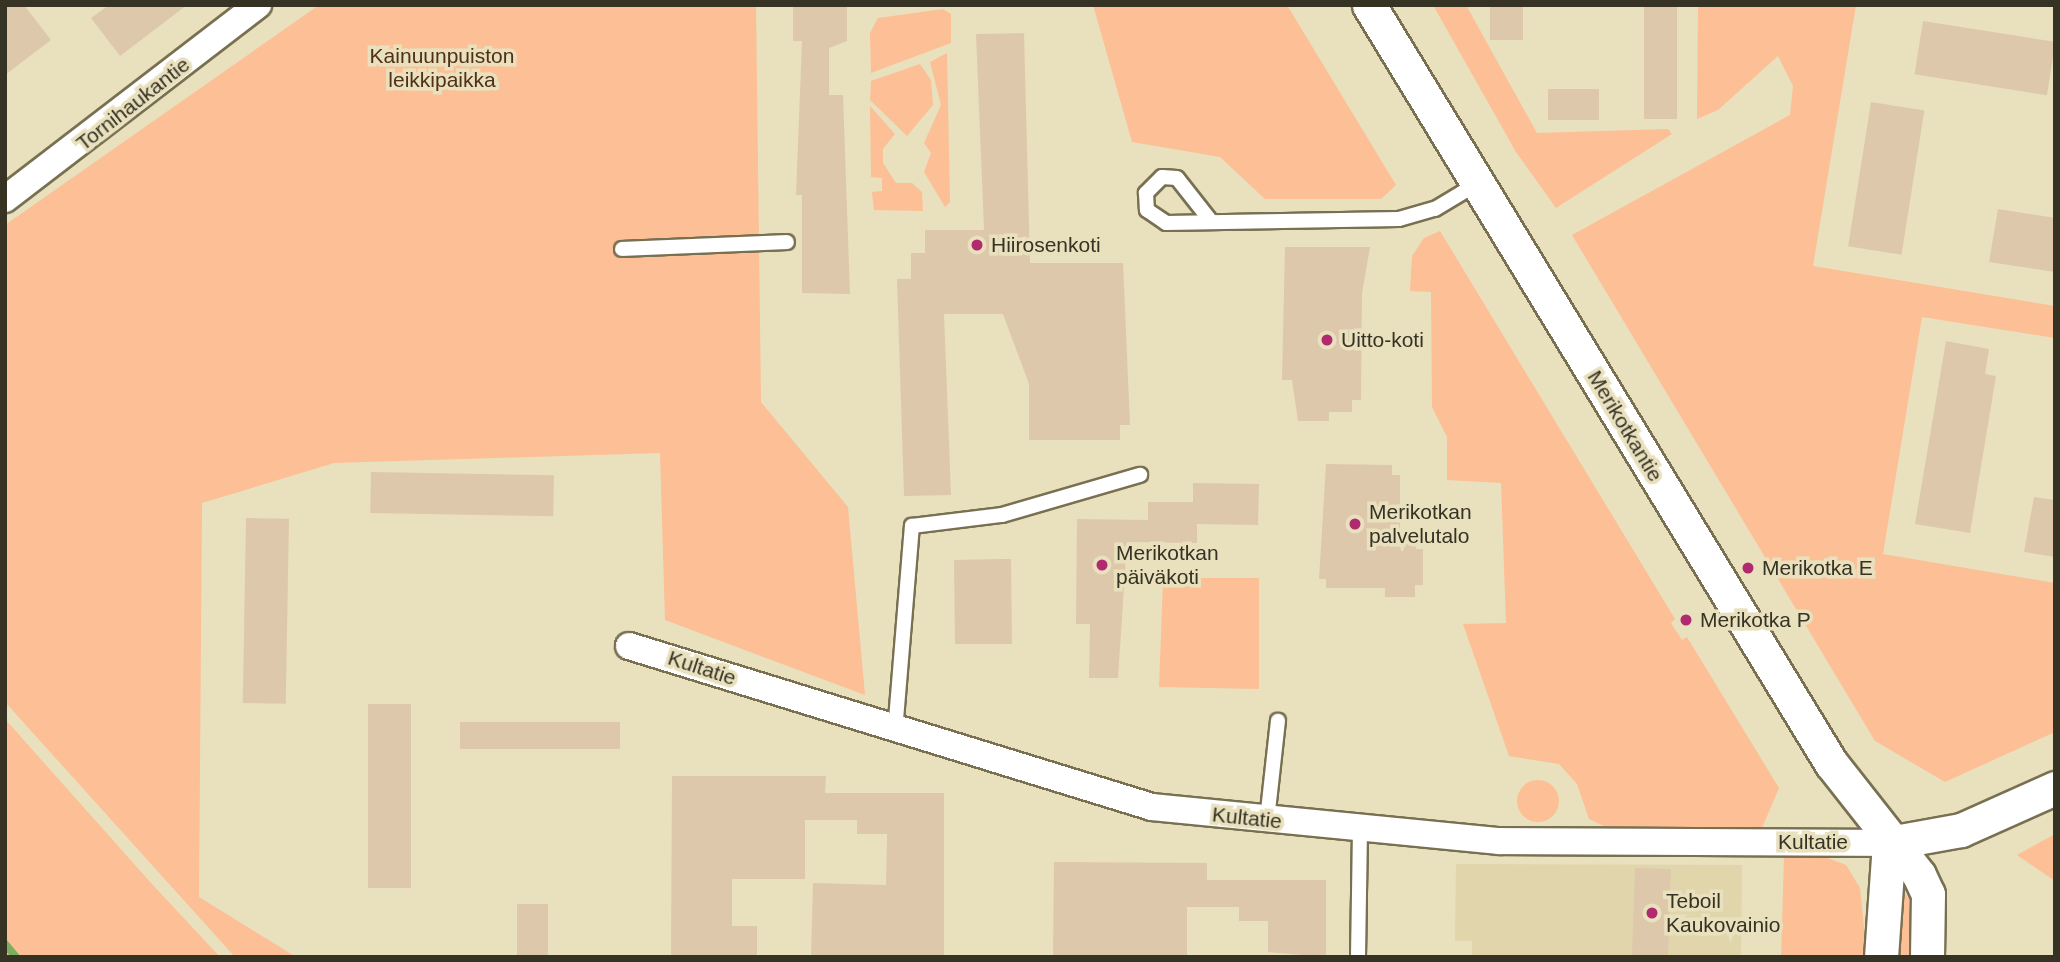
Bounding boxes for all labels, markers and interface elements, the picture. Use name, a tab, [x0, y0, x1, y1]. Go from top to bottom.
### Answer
park label: Kainuunpuiston leikkipaikka	[370, 43, 514, 93]
street label: Tornihaukantie	[71, 52, 195, 156]
place label: Hiirosenkoti	[991, 232, 1101, 258]
marker: Hiirosenkoti	[969, 237, 985, 253]
place label: Uitto-koti	[1341, 327, 1424, 353]
marker: Uitto-koti	[1319, 332, 1335, 348]
street label: Merikotkantie	[1582, 366, 1668, 486]
place label: Merikotkan palvelutalo	[1369, 499, 1472, 549]
marker: Merikotkan palvelutalo	[1347, 516, 1363, 532]
place label: Merikotkan päiväkoti	[1116, 540, 1219, 590]
place label: Merikotka E	[1762, 555, 1873, 581]
marker: Merikotkan päiväkoti	[1094, 557, 1110, 573]
marker: Merikotka E	[1740, 560, 1756, 576]
place label: Merikotka P	[1700, 607, 1811, 633]
marker: Merikotka P	[1678, 612, 1694, 628]
street label: Kultatie	[665, 645, 739, 691]
street label: Kultatie	[1211, 802, 1283, 834]
street label: Kultatie	[1778, 829, 1848, 855]
place label: Teboil Kaukovainio	[1666, 888, 1780, 938]
marker: Teboil Kaukovainio	[1644, 905, 1660, 921]

